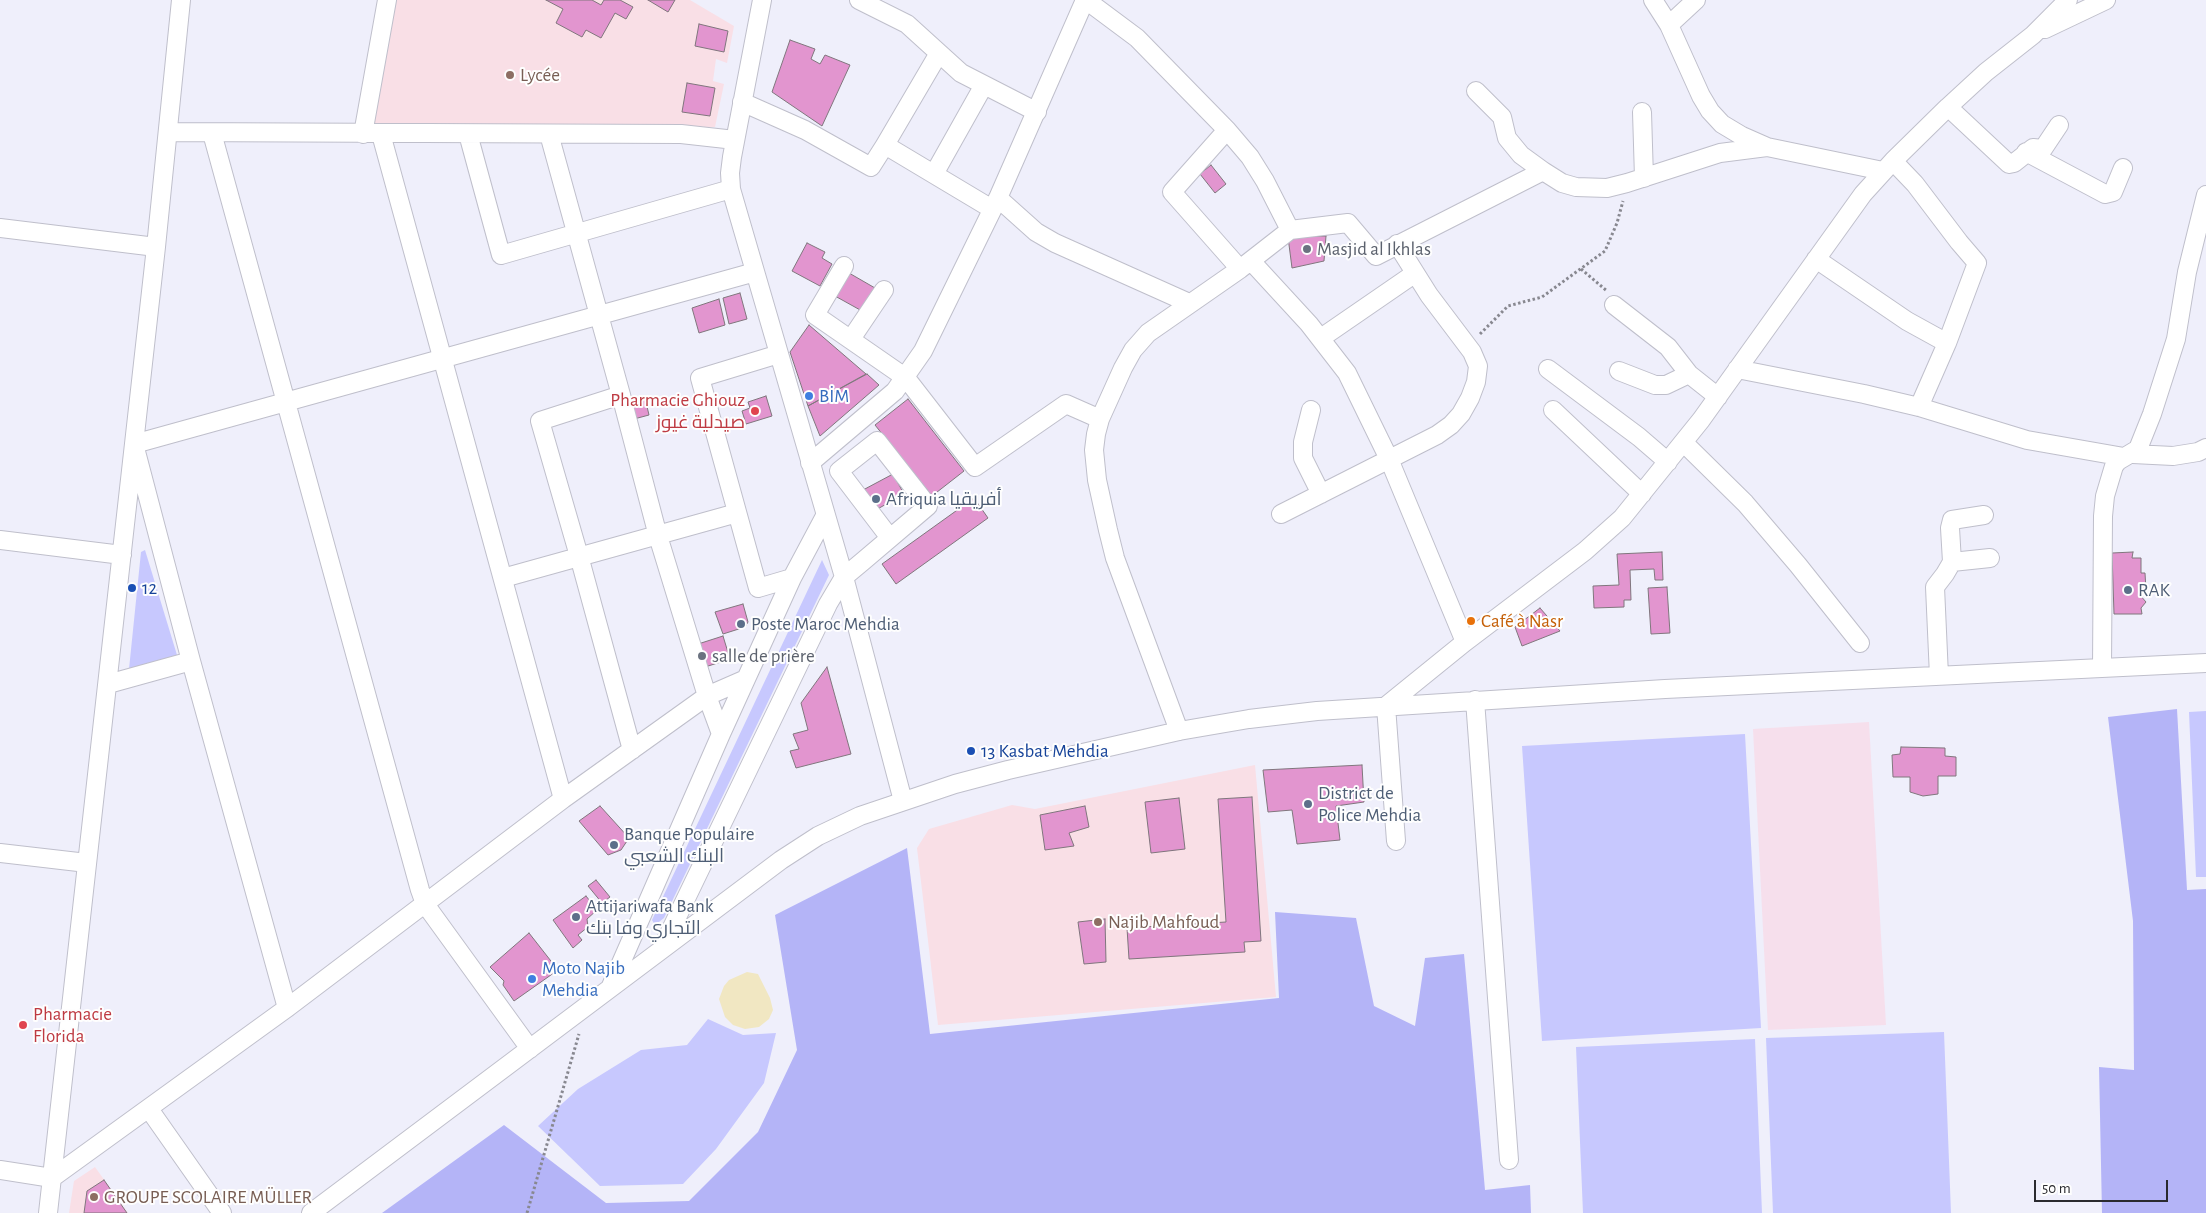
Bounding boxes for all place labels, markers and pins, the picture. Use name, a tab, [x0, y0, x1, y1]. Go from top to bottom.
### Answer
place label: Lycée	[520, 64, 560, 86]
marker: Lycée	[504, 69, 516, 81]
place label: Masjid al Ikhlas	[1317, 238, 1431, 260]
marker: Masjid al Ikhlas	[1301, 243, 1313, 255]
place label: BİM	[819, 385, 849, 407]
place label: Pharmacie Ghiouz صيدلية غيوز	[610, 389, 745, 433]
marker: BİM	[803, 390, 815, 402]
marker: Pharmacie Ghiouz صيدلية غيوز	[749, 405, 761, 417]
place label: Afriquia أفريقيا	[886, 488, 1002, 510]
marker: Afriquia أفريقيا	[870, 493, 882, 505]
place label: 12	[142, 577, 157, 599]
place label: RAK	[2138, 579, 2170, 601]
marker: 12	[126, 582, 138, 594]
marker: RAK	[2122, 584, 2134, 596]
place label: Café à Nasr	[1481, 610, 1563, 632]
place label: Poste Maroc Mehdia	[751, 613, 900, 635]
marker: Café à Nasr	[1465, 615, 1477, 627]
marker: Poste Maroc Mehdia	[735, 618, 747, 630]
place label: salle de prière	[712, 645, 815, 667]
marker: salle de prière	[696, 650, 708, 662]
place label: 13 Kasbat Mehdia	[981, 740, 1109, 762]
marker: 13 Kasbat Mehdia	[965, 745, 977, 757]
place label: District de Police Mehdia	[1318, 782, 1421, 826]
marker: District de Police Mehdia	[1302, 798, 1314, 810]
place label: Banque Populaire البنك الشعبي	[624, 823, 755, 867]
marker: Banque Populaire البنك الشعبي	[608, 839, 620, 851]
place label: Attijariwafa Bank التجاري وفا بنك	[586, 895, 713, 939]
marker: Attijariwafa Bank التجاري وفا بنك	[570, 911, 582, 923]
place label: Najib Mahfoud	[1108, 911, 1219, 933]
marker: Najib Mahfoud	[1092, 916, 1104, 928]
place label: Moto Najib Mehdia	[542, 957, 625, 1001]
marker: Moto Najib Mehdia	[526, 973, 538, 985]
place label: Pharmacie Florida	[33, 1003, 112, 1047]
marker: Pharmacie Florida	[17, 1019, 29, 1031]
place label: GROUPE SCOLAIRE MÜLLER	[104, 1186, 312, 1208]
marker: GROUPE SCOLAIRE MÜLLER	[88, 1191, 100, 1203]

